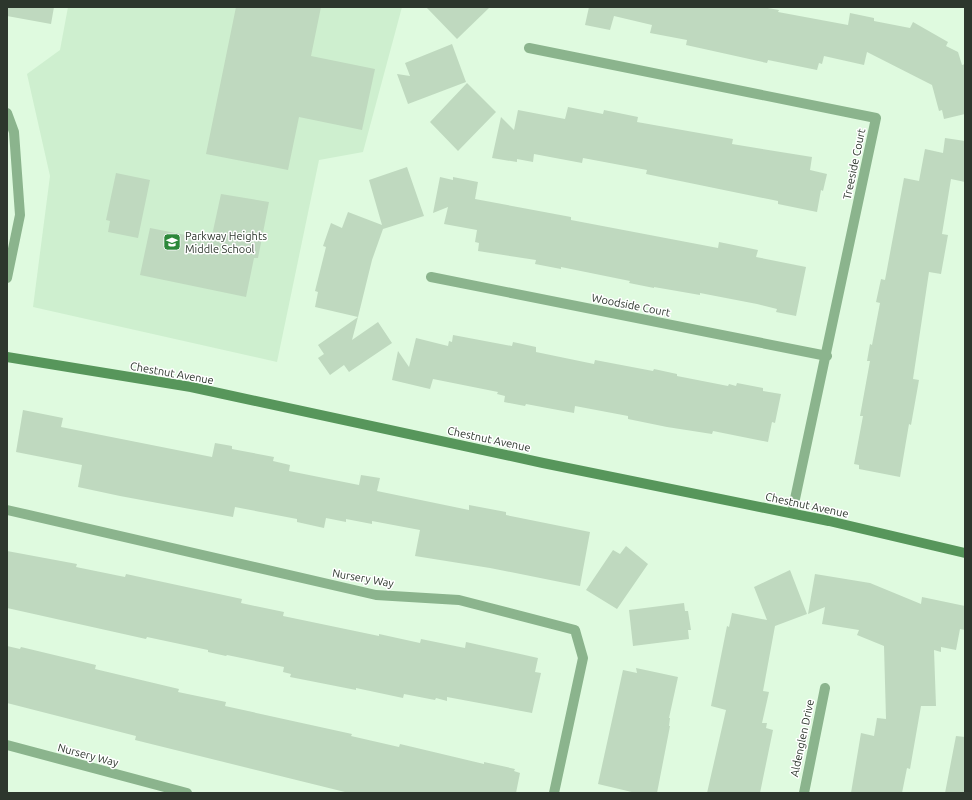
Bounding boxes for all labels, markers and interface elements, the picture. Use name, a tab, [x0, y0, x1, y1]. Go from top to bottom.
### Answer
street label: Treeside Court	[841, 127, 868, 201]
place label: Parkway Heights Middle School	[185, 230, 267, 255]
school or university icon: Parkway Heights Middle School	[162, 232, 182, 252]
street label: Woodside Court	[591, 292, 672, 319]
street label: Chestnut Avenue	[129, 360, 215, 386]
street label: Chestnut Avenue	[446, 424, 532, 454]
street label: Chestnut Avenue	[764, 490, 850, 520]
street label: Nursery Way	[331, 567, 395, 589]
street label: Aldenglen Drive	[788, 698, 816, 778]
street label: Nursery Way	[56, 741, 120, 769]

